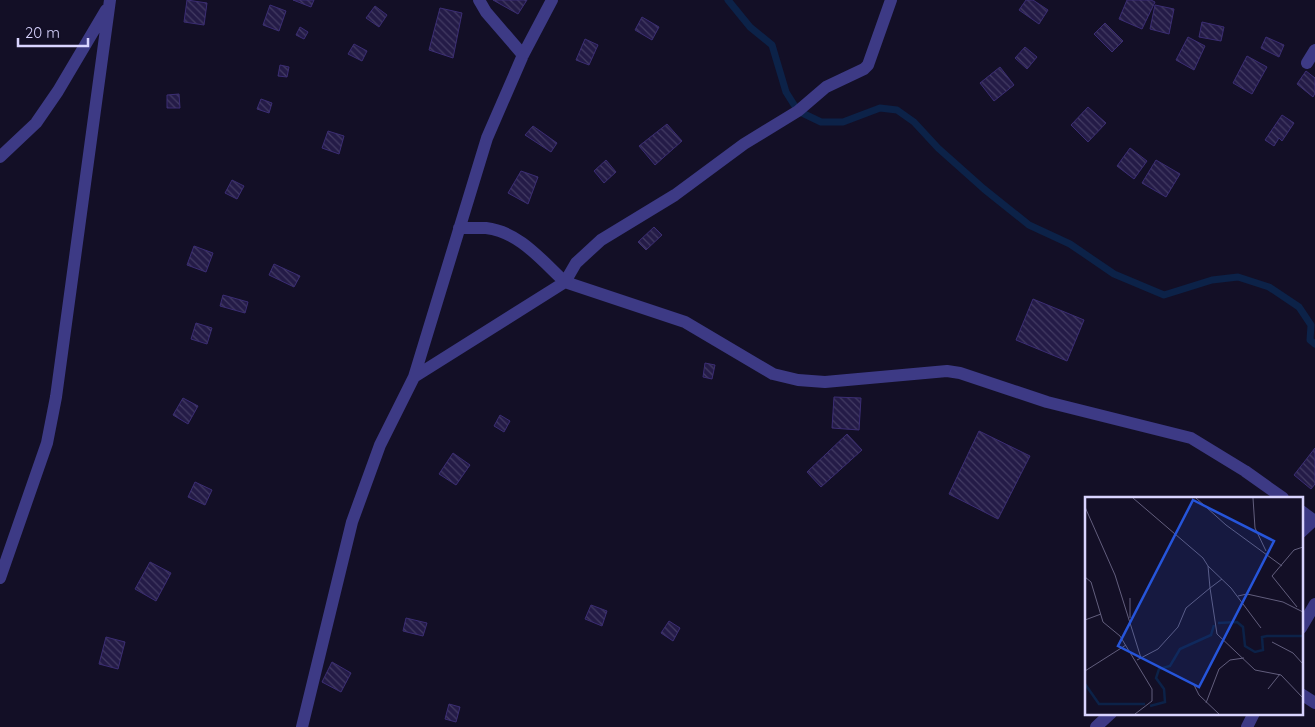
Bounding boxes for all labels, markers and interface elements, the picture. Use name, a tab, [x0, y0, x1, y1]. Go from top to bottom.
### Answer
scale bar	[18, 15, 88, 47]
text: 20 m	[25, 23, 60, 42]
inset map	[1085, 497, 1302, 714]

